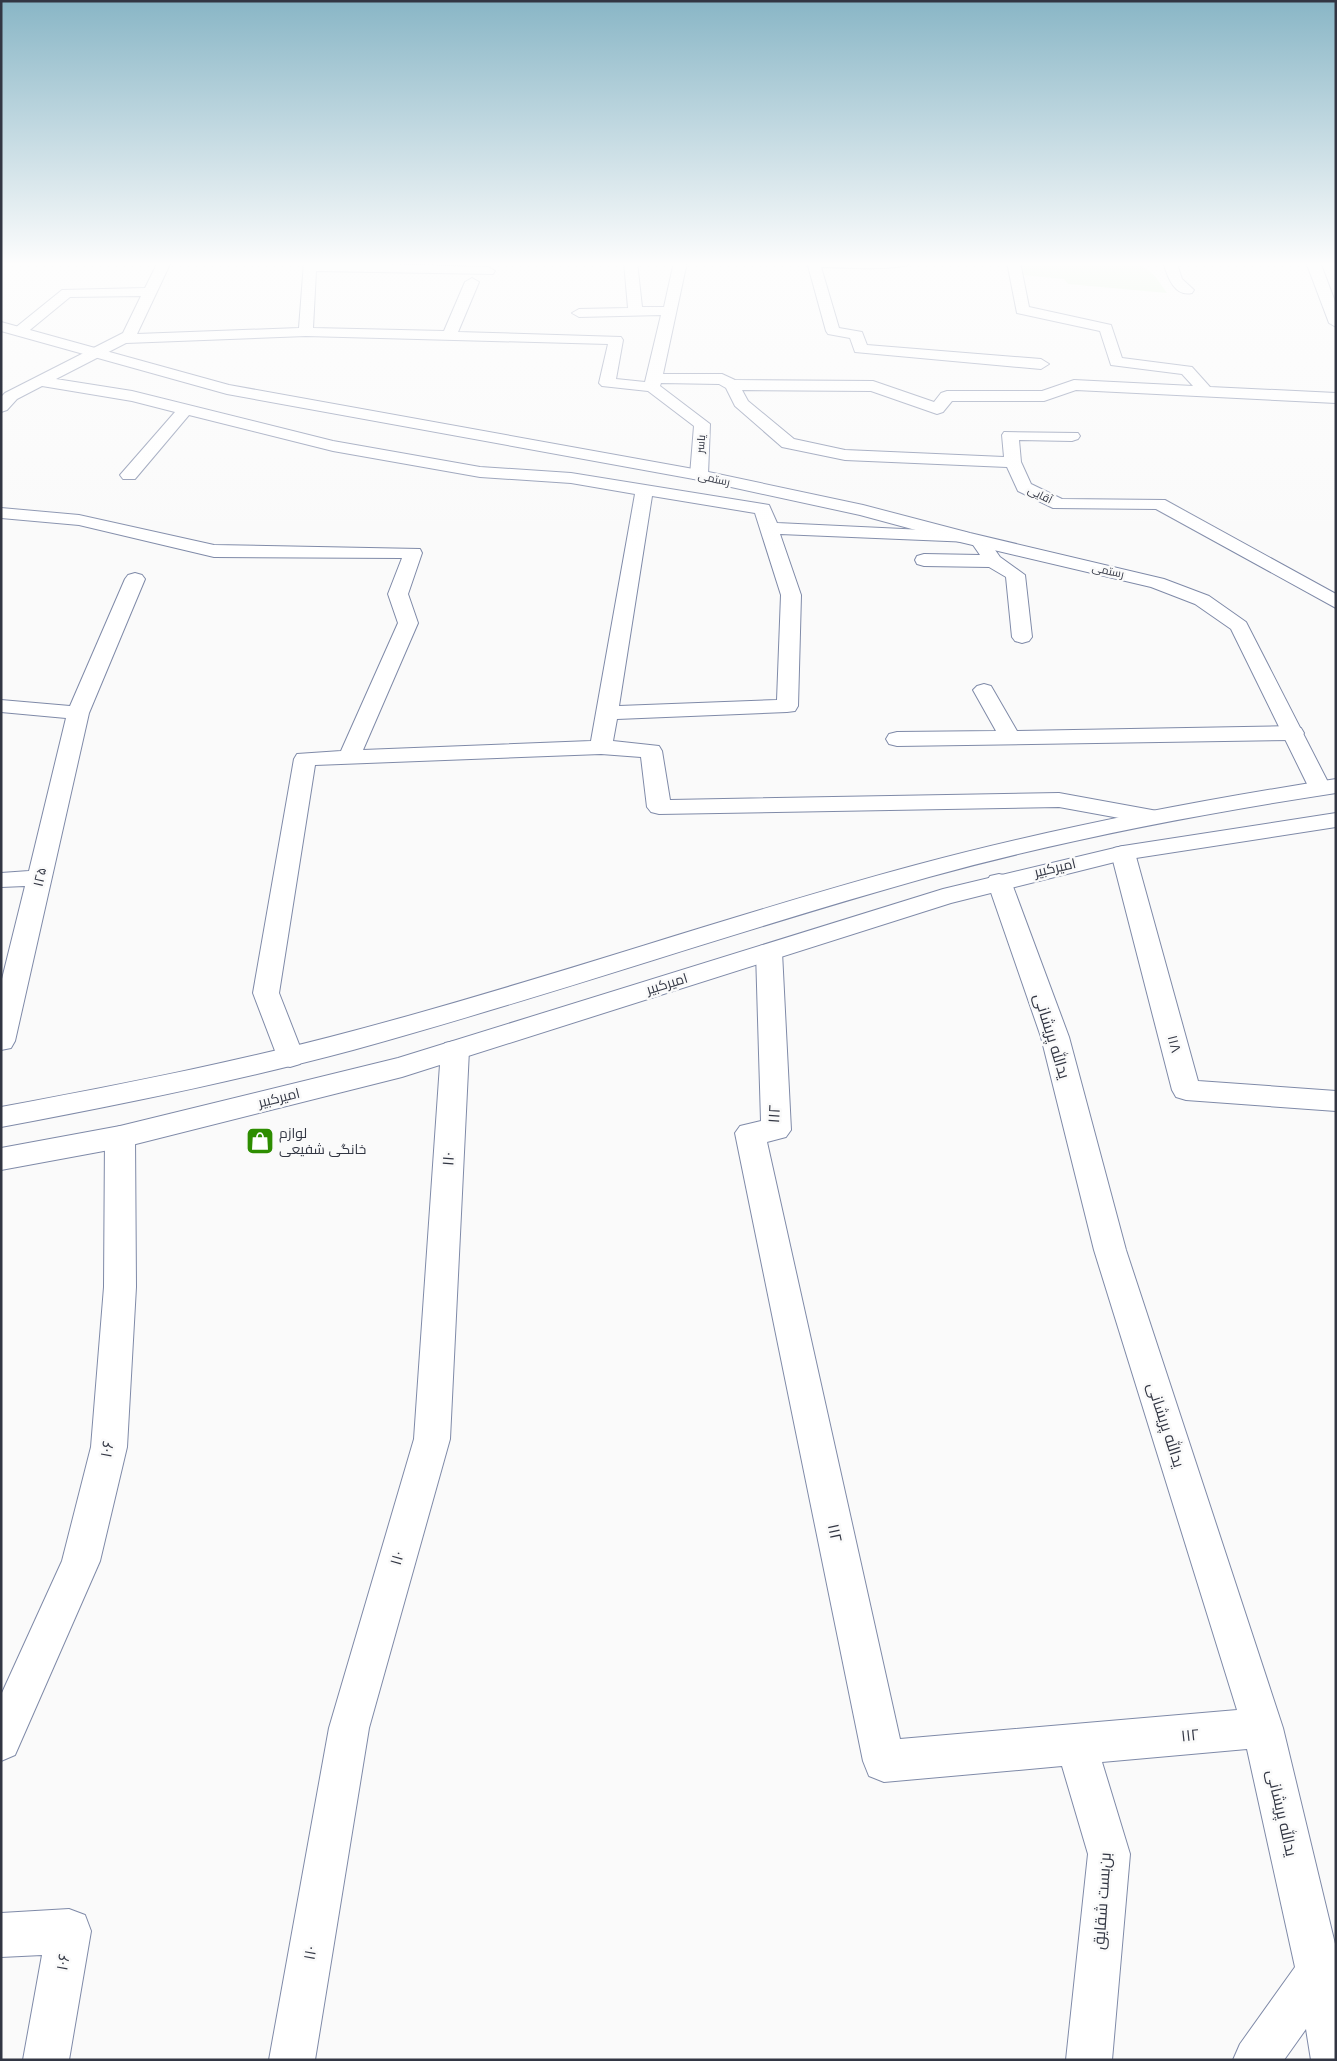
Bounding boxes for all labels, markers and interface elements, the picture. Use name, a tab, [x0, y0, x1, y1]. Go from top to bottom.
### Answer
street label: یاسر	[694, 434, 708, 455]
street label: رستمی	[697, 469, 731, 489]
street label: آقایی	[1026, 483, 1054, 507]
street label: رستمی	[1091, 561, 1125, 581]
street label: امیرکبیر	[1032, 855, 1078, 881]
street label: ۱۲۵	[30, 866, 50, 888]
street label: امیرکبیر	[643, 970, 690, 999]
street label: یدالله پریشانی	[1028, 991, 1075, 1082]
street label: ۱۱۸	[1164, 1033, 1185, 1055]
street label: امیرکبیر	[255, 1085, 302, 1112]
street label: ۱۱۲	[764, 1104, 784, 1124]
place label: لوازم خانگی شفیعی	[279, 1125, 366, 1158]
shop icon: لوازم خانگی شفیعی	[245, 1126, 275, 1156]
street label: ۱۱۰	[438, 1152, 458, 1166]
street label: یدالله پریشانی	[1141, 1380, 1190, 1471]
street label: ۱۰۶	[96, 1439, 118, 1459]
street label: ۱۱۲	[824, 1522, 846, 1544]
street label: ۱۱۰	[386, 1549, 408, 1567]
street label: ۱۱۲	[1180, 1725, 1200, 1745]
street label: یدالله پریشانی	[1261, 1768, 1302, 1859]
street label: بن‌بست شقایق	[1089, 1852, 1116, 1950]
street label: ۱۱۰	[299, 1945, 321, 1961]
street label: ۱۰۶	[52, 1952, 74, 1972]

